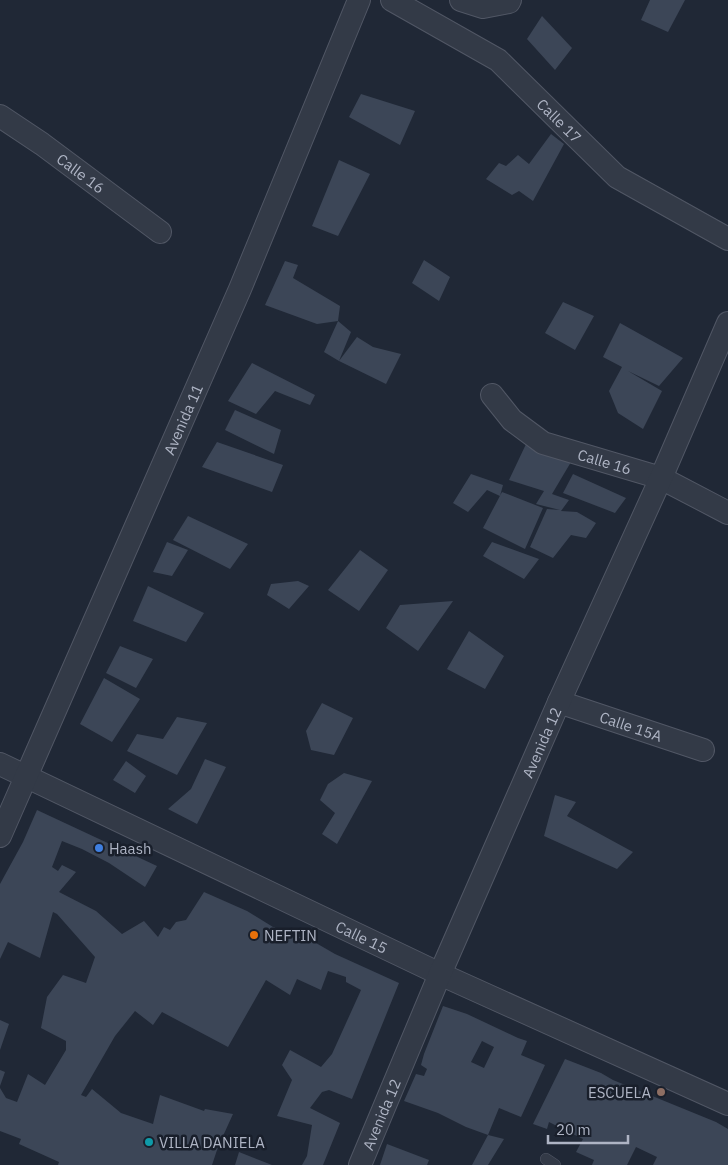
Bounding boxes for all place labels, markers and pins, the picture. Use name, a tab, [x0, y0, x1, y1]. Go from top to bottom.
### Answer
place label: Haash	[109, 839, 151, 858]
marker: Haash	[93, 842, 105, 854]
place label: NEFTIN	[264, 926, 317, 945]
marker: NEFTIN	[248, 929, 260, 941]
place label: ESCUELA	[588, 1083, 651, 1102]
marker: ESCUELA	[655, 1086, 667, 1098]
place label: VILLA DANIELA	[159, 1133, 265, 1152]
marker: VILLA DANIELA	[143, 1136, 155, 1148]

